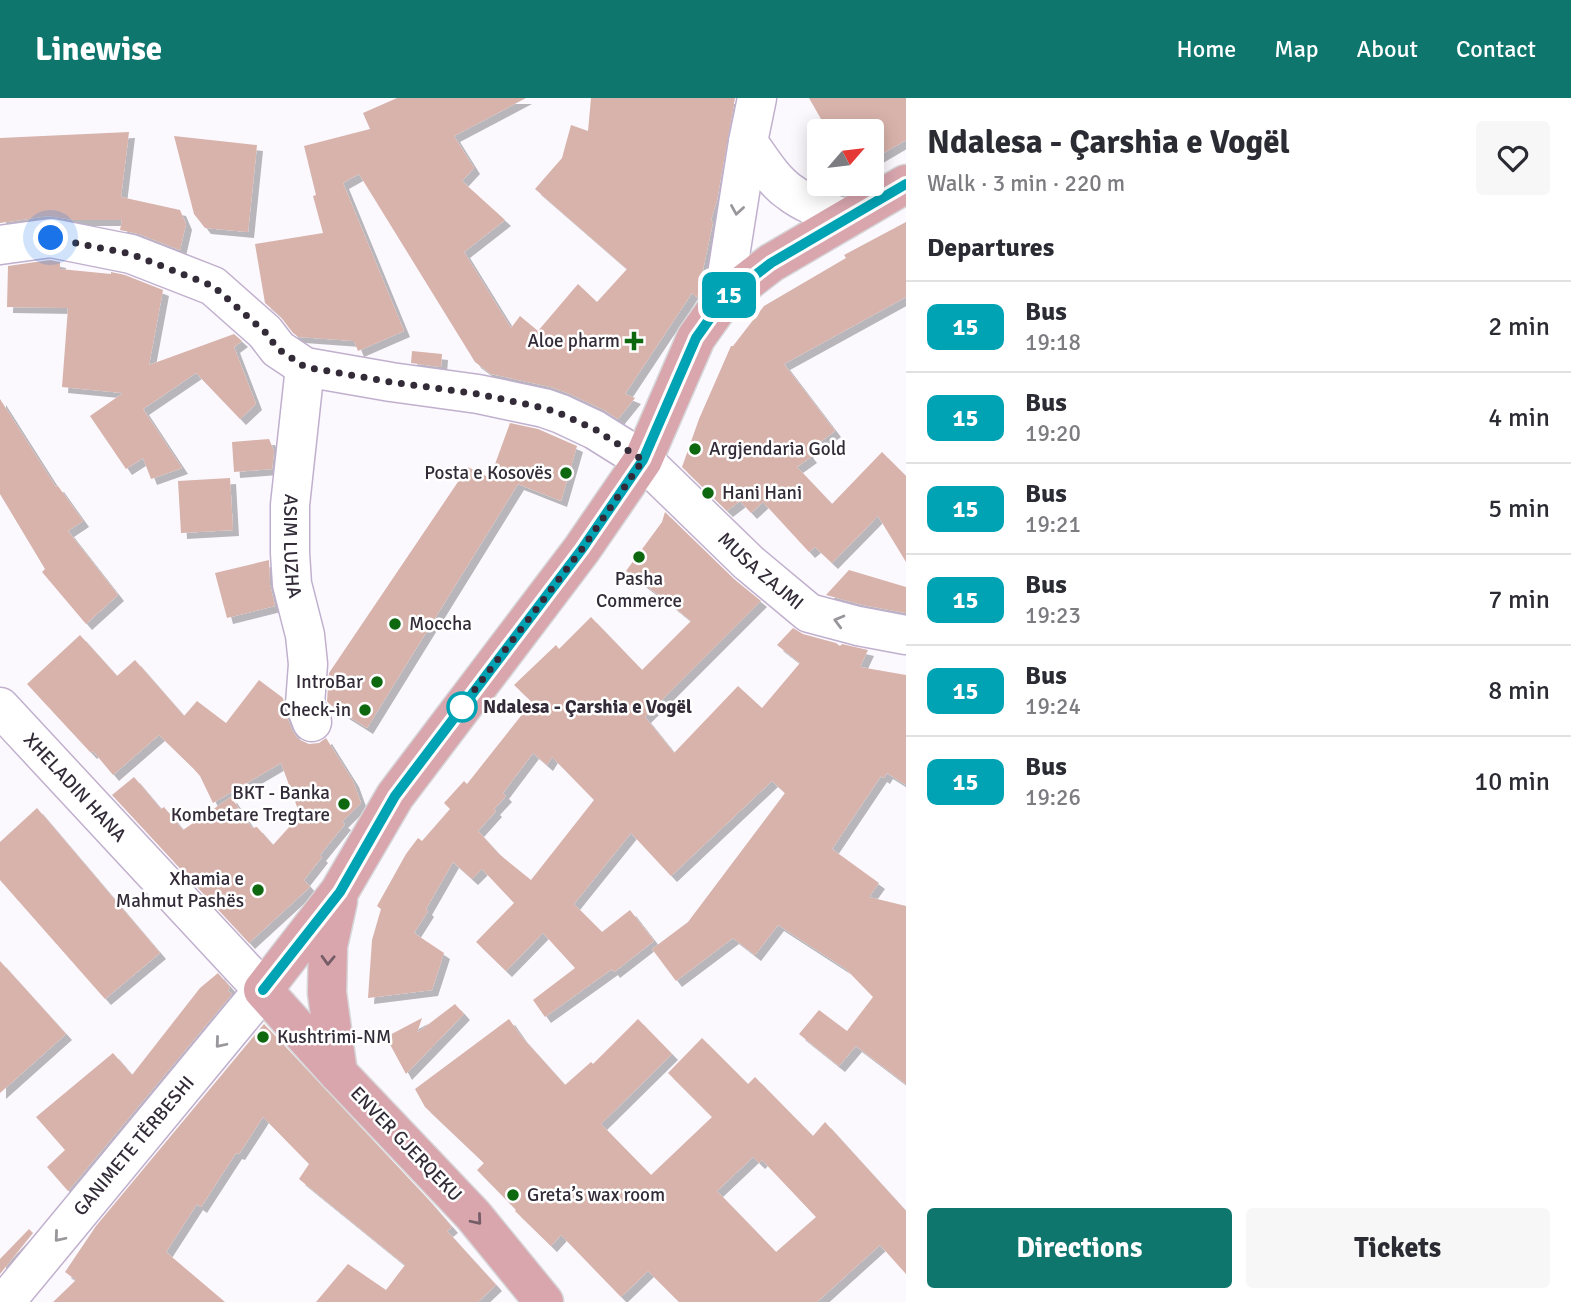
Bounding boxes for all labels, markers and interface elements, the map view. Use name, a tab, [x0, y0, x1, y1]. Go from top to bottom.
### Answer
text: Linewise	[35, 29, 162, 70]
text: Home	[1176, 34, 1236, 64]
text: Map	[1274, 34, 1319, 64]
text: About	[1357, 34, 1418, 64]
text: Contact	[1456, 34, 1536, 64]
north arrow	[807, 119, 884, 196]
map controls	[807, 119, 884, 196]
button: heart	[1476, 121, 1550, 195]
text: Ndalesa - Çarshia e Vogël	[927, 122, 1290, 163]
text: Walk · 3 min · 220 m	[927, 169, 1125, 198]
one-way arrow	[730, 204, 745, 215]
your location	[33, 220, 68, 255]
text: Departures	[927, 232, 1054, 264]
line badge: 15	[698, 272, 760, 318]
text: 15	[716, 280, 742, 310]
text: Bus	[1025, 296, 1067, 328]
text: 2 min	[1488, 311, 1550, 343]
text: 15	[953, 312, 978, 342]
text: 19:18	[1025, 328, 1081, 357]
place label: Aloe pharm	[527, 329, 620, 353]
marker: Aloe pharm	[626, 333, 642, 349]
text: Bus	[1025, 387, 1067, 419]
text: 4 min	[1488, 402, 1550, 434]
text: 15	[953, 403, 978, 433]
text: 19:20	[1025, 419, 1081, 448]
place label: Argjendaria Gold	[709, 437, 846, 461]
marker: Argjendaria Gold	[687, 441, 703, 457]
place label: Posta e Kosovës	[424, 461, 552, 485]
marker: Posta e Kosovës	[558, 465, 574, 481]
text: Bus	[1025, 478, 1067, 510]
place label: Hani Hani	[722, 481, 802, 505]
marker: Hani Hani	[700, 485, 716, 501]
street label: ASIM LUZHA	[278, 493, 307, 601]
text: 5 min	[1488, 493, 1550, 525]
text: 15	[953, 494, 978, 524]
text: 19:21	[1025, 510, 1081, 539]
street label: MUSA ZAJMI	[713, 527, 808, 615]
marker: Pasha Commerce	[631, 549, 647, 565]
place label: Pasha Commerce	[596, 567, 682, 613]
text: Bus	[1025, 569, 1067, 601]
text: 7 min	[1488, 584, 1550, 616]
text: 15	[953, 585, 978, 615]
text: 19:23	[1025, 601, 1081, 630]
place label: Moccha	[409, 612, 472, 636]
one-way arrow	[833, 615, 845, 629]
marker: Moccha	[387, 616, 403, 632]
text: Bus	[1025, 660, 1067, 692]
place label: IntroBar	[296, 670, 363, 694]
marker: IntroBar	[369, 674, 385, 690]
text: 8 min	[1488, 675, 1550, 707]
text: 15	[953, 676, 978, 706]
marker: Ndalesa - Çarshia e Vogël	[447, 692, 477, 722]
text: 19:24	[1025, 692, 1081, 721]
place label: Ndalesa - Çarshia e Vogël	[483, 695, 692, 719]
place label: Check-in	[279, 698, 351, 722]
marker: Check-in	[357, 702, 373, 718]
street label: XHELADIN HANA	[18, 728, 132, 847]
text: Bus	[1025, 751, 1067, 783]
text: 10 min	[1474, 766, 1550, 798]
text: 15	[953, 767, 978, 797]
place label: BKT - Banka Kombetare Tregtare	[171, 781, 330, 827]
text: 19:26	[1025, 783, 1081, 812]
marker: BKT - Banka Kombetare Tregtare	[336, 796, 352, 812]
place label: Xhamia e Mahmut Pashës	[116, 867, 244, 913]
marker: Xhamia e Mahmut Pashës	[250, 882, 266, 898]
one-way arrow	[320, 955, 336, 965]
place label: Kushtrimi-NM	[277, 1025, 391, 1049]
marker: Kushtrimi-NM	[255, 1029, 271, 1045]
one-way arrow	[216, 1034, 228, 1047]
street label: GANIMETE TËRBESHI	[68, 1071, 200, 1221]
street label: ENVER GJERQEKU	[345, 1082, 467, 1206]
place label: Greta’s wax room	[527, 1183, 665, 1207]
marker: Greta’s wax room	[505, 1187, 521, 1203]
button: Directions	[927, 1208, 1232, 1288]
button: Tickets	[1246, 1208, 1550, 1288]
one-way arrow	[469, 1211, 481, 1224]
one-way arrow	[55, 1228, 67, 1241]

